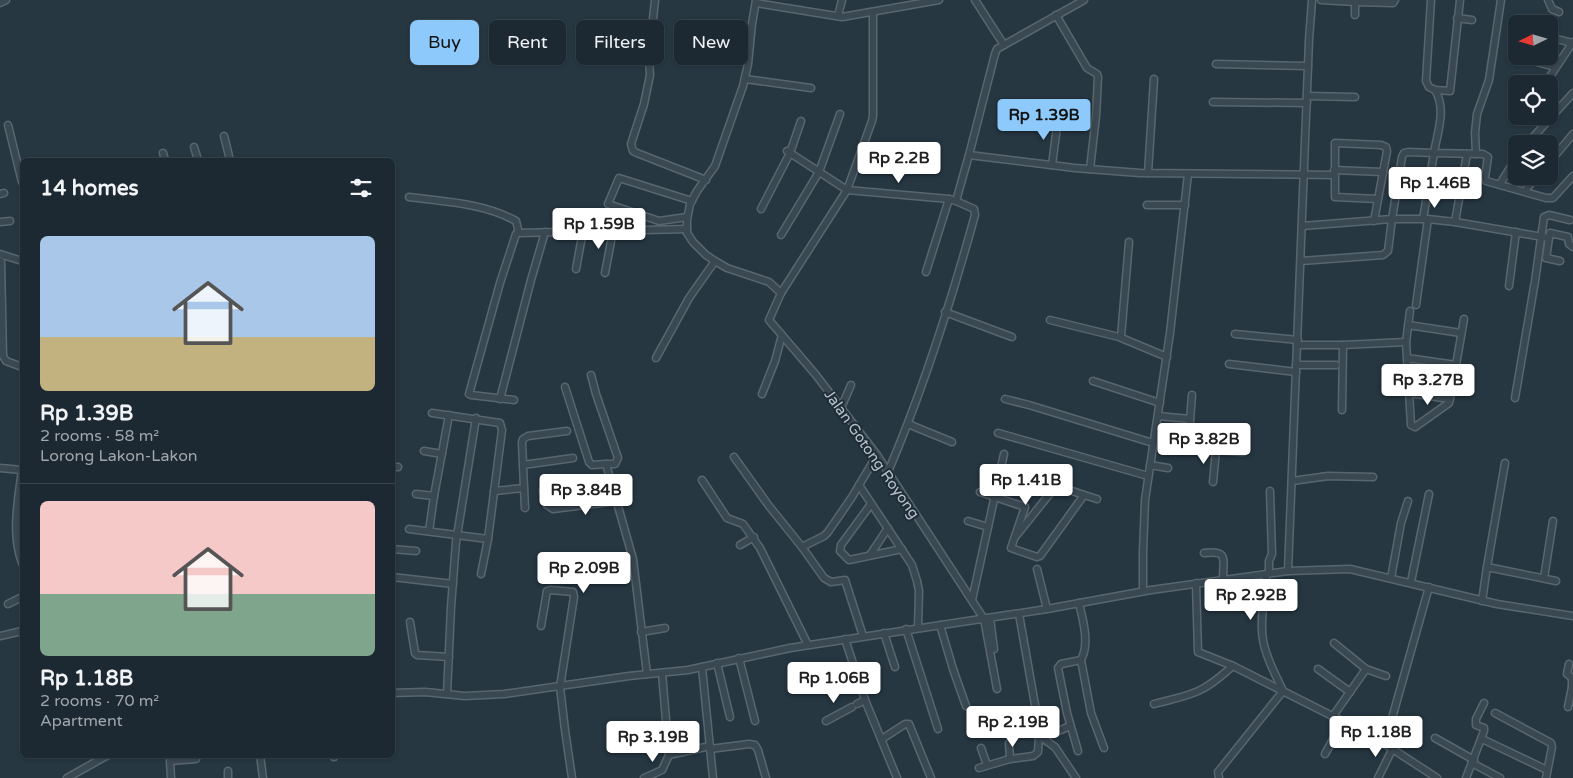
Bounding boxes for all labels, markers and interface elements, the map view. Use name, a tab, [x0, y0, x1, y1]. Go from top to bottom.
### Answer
north arrow	[1508, 15, 1558, 65]
map controls	[1508, 15, 1558, 185]
chip: Buy	[410, 20, 479, 65]
chip: Rent	[489, 20, 566, 65]
chip: Filters	[576, 20, 664, 65]
chip: New	[674, 20, 748, 65]
button: locate	[1508, 75, 1558, 125]
pin: Rp 1.39B	[992, 98, 1096, 141]
text: Rp 1.39B	[1008, 105, 1080, 125]
button: layers	[1508, 135, 1558, 185]
pin: Rp 2.2B	[853, 142, 945, 184]
text: Rp 2.2B	[869, 148, 930, 168]
pin: Rp 1.46B	[1383, 166, 1487, 209]
text: Rp 1.46B	[1400, 173, 1470, 193]
icon: filters	[347, 174, 375, 202]
text: 14 homes	[40, 176, 139, 201]
pin: Rp 1.59B	[547, 208, 651, 250]
text: Rp 1.59B	[563, 214, 635, 234]
icon: home	[163, 268, 253, 358]
pin: Rp 3.27B	[1376, 364, 1480, 406]
text: Rp 3.27B	[1392, 370, 1464, 390]
street label: Jalan Gotong Royong	[821, 386, 923, 522]
text: Rp 1.39B	[40, 401, 133, 426]
pin: Rp 3.82B	[1152, 422, 1256, 465]
text: 2 rooms · 58 m²	[40, 426, 159, 446]
text: Rp 3.82B	[1169, 429, 1239, 449]
text: Lorong Lakon-Lakon	[40, 446, 198, 466]
pin: Rp 1.41B	[974, 464, 1078, 506]
text: Rp 1.41B	[991, 470, 1061, 490]
pin: Rp 3.84B	[534, 474, 638, 516]
text: Rp 3.84B	[551, 480, 621, 500]
icon: home	[163, 534, 253, 624]
pin: Rp 2.09B	[532, 552, 636, 594]
text: Rp 2.09B	[548, 558, 620, 578]
pin: Rp 2.92B	[1199, 578, 1303, 621]
text: Rp 2.92B	[1215, 585, 1287, 605]
pin: Rp 1.06B	[782, 662, 886, 704]
text: Rp 1.18B	[40, 666, 133, 691]
text: Rp 1.06B	[798, 668, 870, 688]
text: 2 rooms · 70 m²	[40, 691, 159, 711]
pin: Rp 2.19B	[961, 706, 1065, 748]
text: Apartment	[40, 711, 123, 731]
text: Rp 2.19B	[977, 712, 1049, 732]
pin: Rp 1.18B	[1324, 716, 1428, 758]
pin: Rp 3.19B	[601, 720, 705, 763]
text: Rp 1.18B	[1340, 722, 1412, 742]
text: Rp 3.19B	[617, 727, 689, 747]

